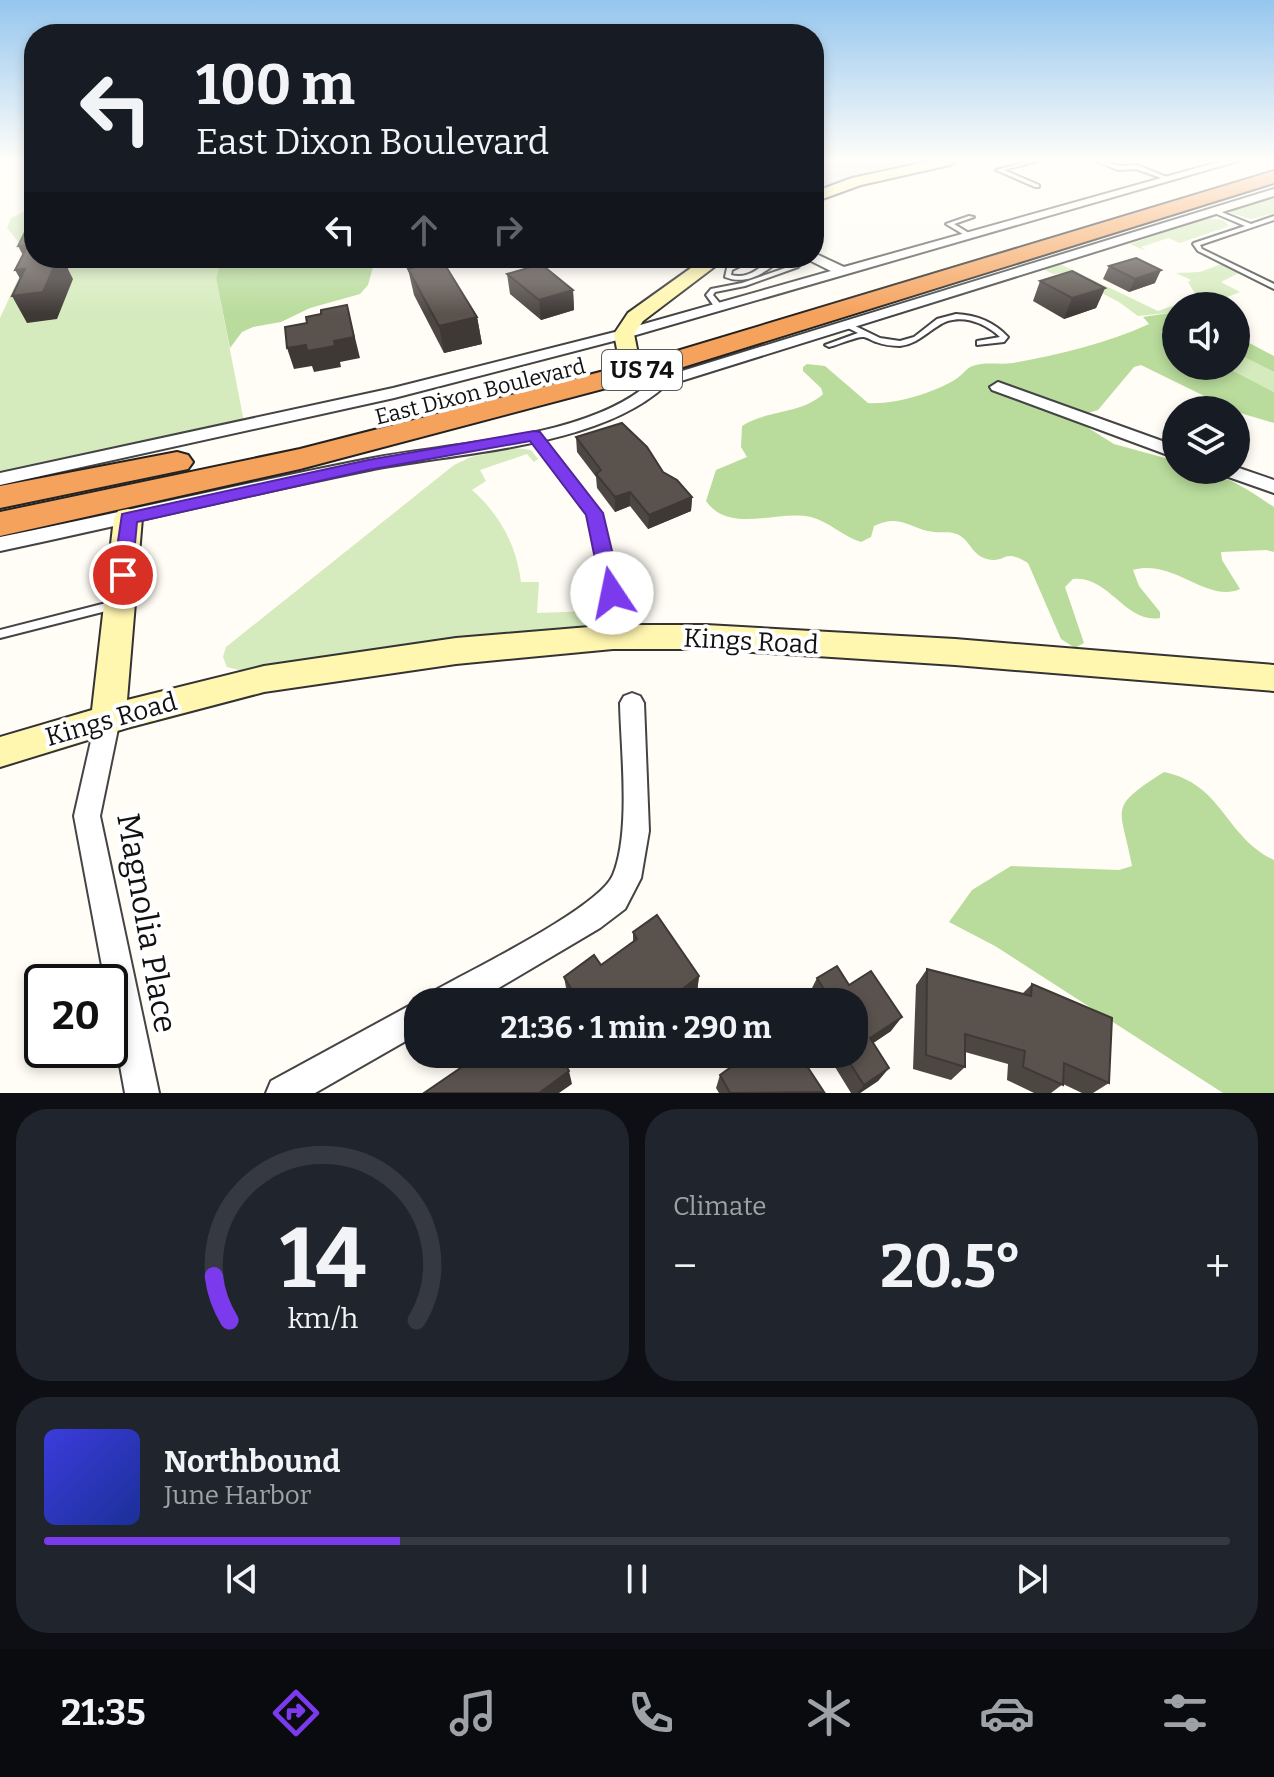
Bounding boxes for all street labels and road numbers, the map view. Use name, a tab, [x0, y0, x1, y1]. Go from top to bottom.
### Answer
road number: US 74	[602, 350, 682, 390]
street label: East Dixon Boulevard	[372, 352, 588, 431]
street label: Kings Road	[683, 622, 819, 661]
street label: Kings Road	[42, 686, 180, 753]
street label: Magnolia Place	[109, 810, 185, 1036]

